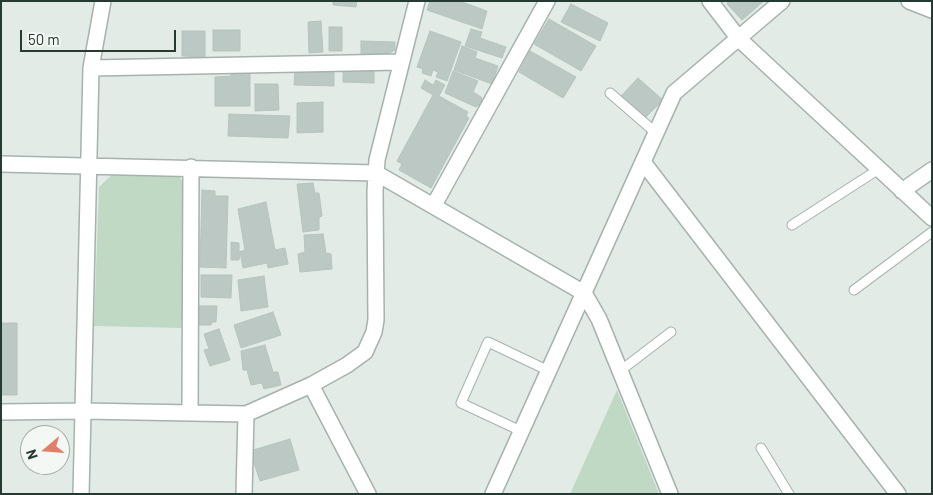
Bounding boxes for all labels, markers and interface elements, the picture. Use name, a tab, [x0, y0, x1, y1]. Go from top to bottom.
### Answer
scale bar	[22, 20, 179, 52]
text: 50 m	[28, 30, 60, 48]
north arrow	[20, 425, 70, 475]
text: N	[22, 447, 41, 462]

